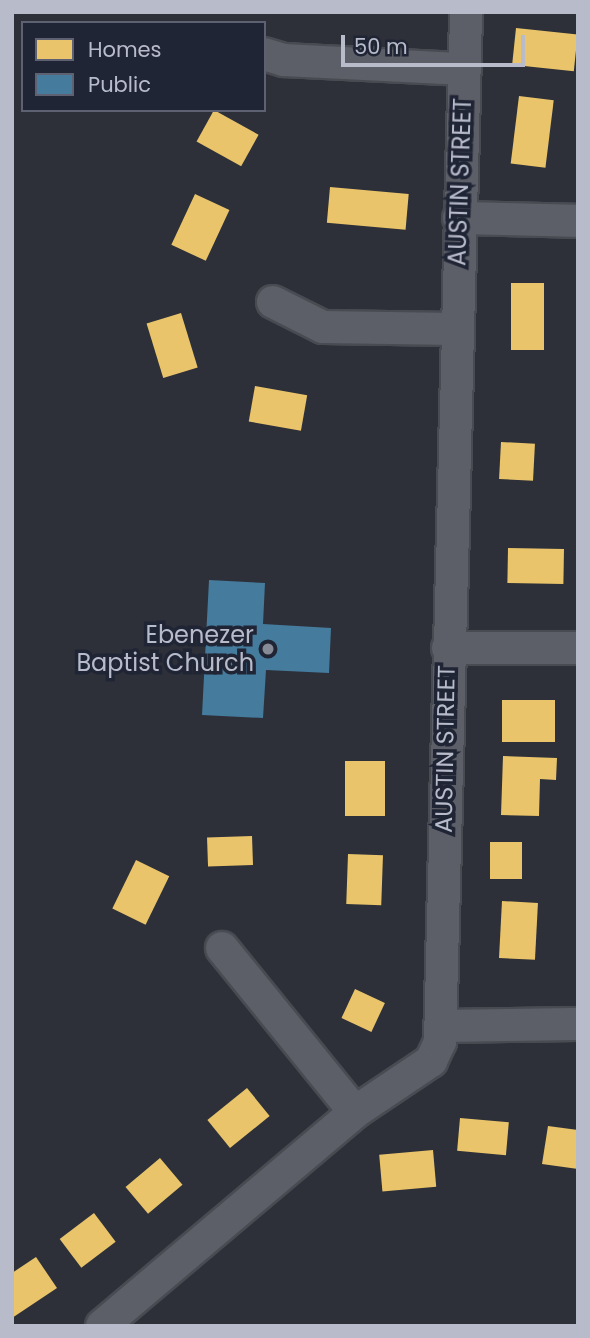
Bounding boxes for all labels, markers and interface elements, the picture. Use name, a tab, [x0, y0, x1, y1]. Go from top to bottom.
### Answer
legend	[21, 21, 266, 112]
scale bar	[345, 21, 529, 65]
text: 50 m	[354, 32, 408, 61]
text: Homes	[88, 35, 162, 64]
text: Public	[88, 70, 151, 99]
street label: AUSTIN STREET	[443, 98, 477, 266]
place label: Ebenezer Baptist Church	[76, 621, 254, 677]
marker: Ebenezer Baptist Church	[260, 641, 276, 657]
street label: AUSTIN STREET	[429, 665, 461, 833]

